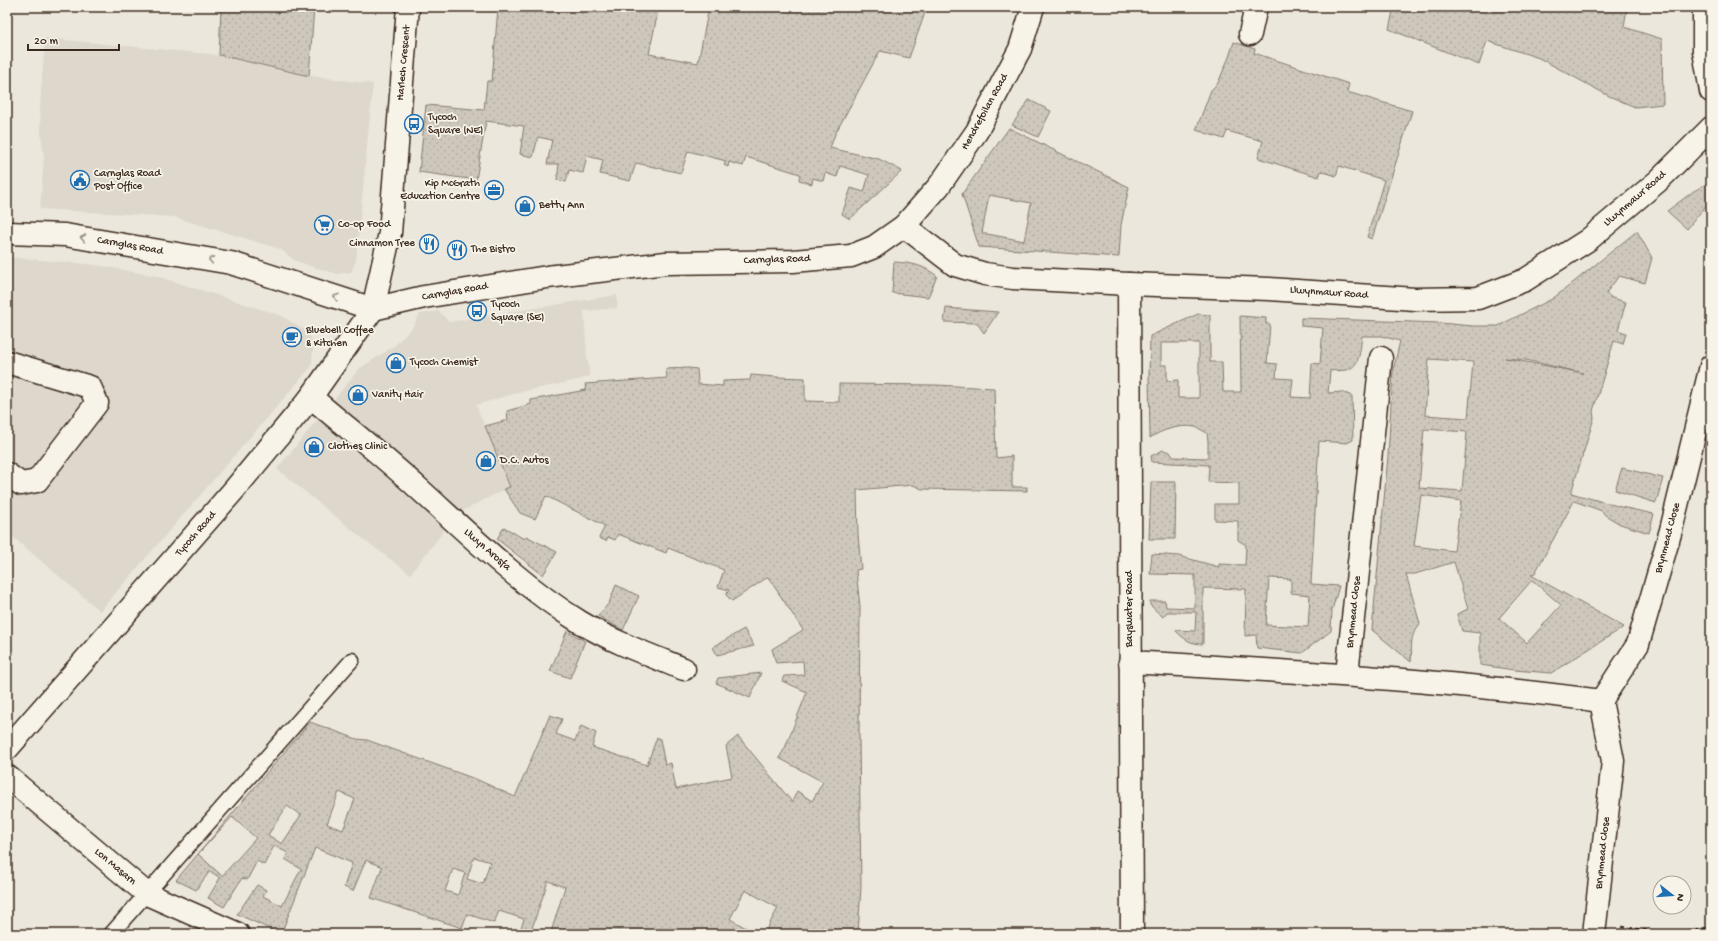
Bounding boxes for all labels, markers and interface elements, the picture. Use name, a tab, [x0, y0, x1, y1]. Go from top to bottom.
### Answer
street label: Harlech Crescent	[395, 23, 413, 101]
scale bar	[28, 26, 119, 52]
text: 20 m	[34, 35, 59, 49]
street label: Hendrefoilan Road	[958, 70, 1012, 152]
place label: Tycoch Square (NE)	[427, 112, 483, 137]
bus stop icon: Tycoch Square (NE)	[403, 113, 425, 135]
place label: Carnglas Road Post Office	[93, 168, 162, 193]
street label: Llwynmawr Road	[1601, 168, 1670, 229]
public building icon: Carnglas Road Post Office	[69, 169, 91, 191]
place label: Kip McGrath Education Centre	[400, 178, 480, 203]
office icon: Kip McGrath Education Centre	[483, 179, 505, 201]
shop icon: Betty Ann	[514, 195, 536, 217]
place label: Betty Ann	[538, 200, 585, 212]
supermarket icon: Co-op Food	[313, 214, 335, 236]
place label: Co-op Food	[338, 219, 392, 231]
restaurant icon: Cinnamon Tree	[418, 233, 440, 255]
one-way arrow	[80, 234, 86, 243]
street label: Carnglas Road	[96, 234, 165, 258]
place label: Cinnamon Tree	[349, 238, 415, 250]
restaurant icon: The Bistro	[446, 239, 468, 261]
place label: The Bistro	[470, 244, 516, 256]
street label: Carnglas Road	[743, 253, 812, 267]
one-way arrow	[208, 256, 215, 264]
street label: Carnglas Road	[421, 280, 490, 304]
street label: Llwynmawr Road	[1289, 284, 1370, 302]
one-way arrow	[332, 293, 339, 302]
place label: Tycoch Square (SE)	[490, 299, 544, 324]
bus stop icon: Tycoch Square (SE)	[466, 300, 488, 322]
place label: Bluebell Coffee & Kitchen	[305, 324, 374, 350]
cafe icon: Bluebell Coffee & Kitchen	[281, 326, 303, 348]
shop icon: Tycoch Chemist	[385, 352, 407, 374]
place label: Tycoch Chemist	[409, 357, 479, 369]
shop icon: Vanity Hair	[347, 384, 369, 406]
place label: Vanity Hair	[371, 389, 424, 401]
shop icon: Clothes Clinic	[303, 436, 325, 458]
place label: Clothes Clinic	[328, 441, 388, 453]
shop icon: D.C. Autos	[475, 450, 497, 472]
place label: D.C. Autos	[499, 455, 549, 467]
street label: Brynmead Close	[1653, 501, 1683, 576]
street label: Tycoch Road	[173, 508, 220, 560]
street label: Llwyn Arosfa	[461, 526, 514, 574]
street label: Bayswater Road	[1124, 569, 1136, 648]
street label: Brynmead Close	[1344, 575, 1364, 650]
street label: Brynmead Close	[1593, 816, 1613, 891]
street label: Lon Masarn	[92, 846, 139, 888]
north arrow	[1652, 875, 1692, 915]
text: N	[1673, 892, 1686, 903]

